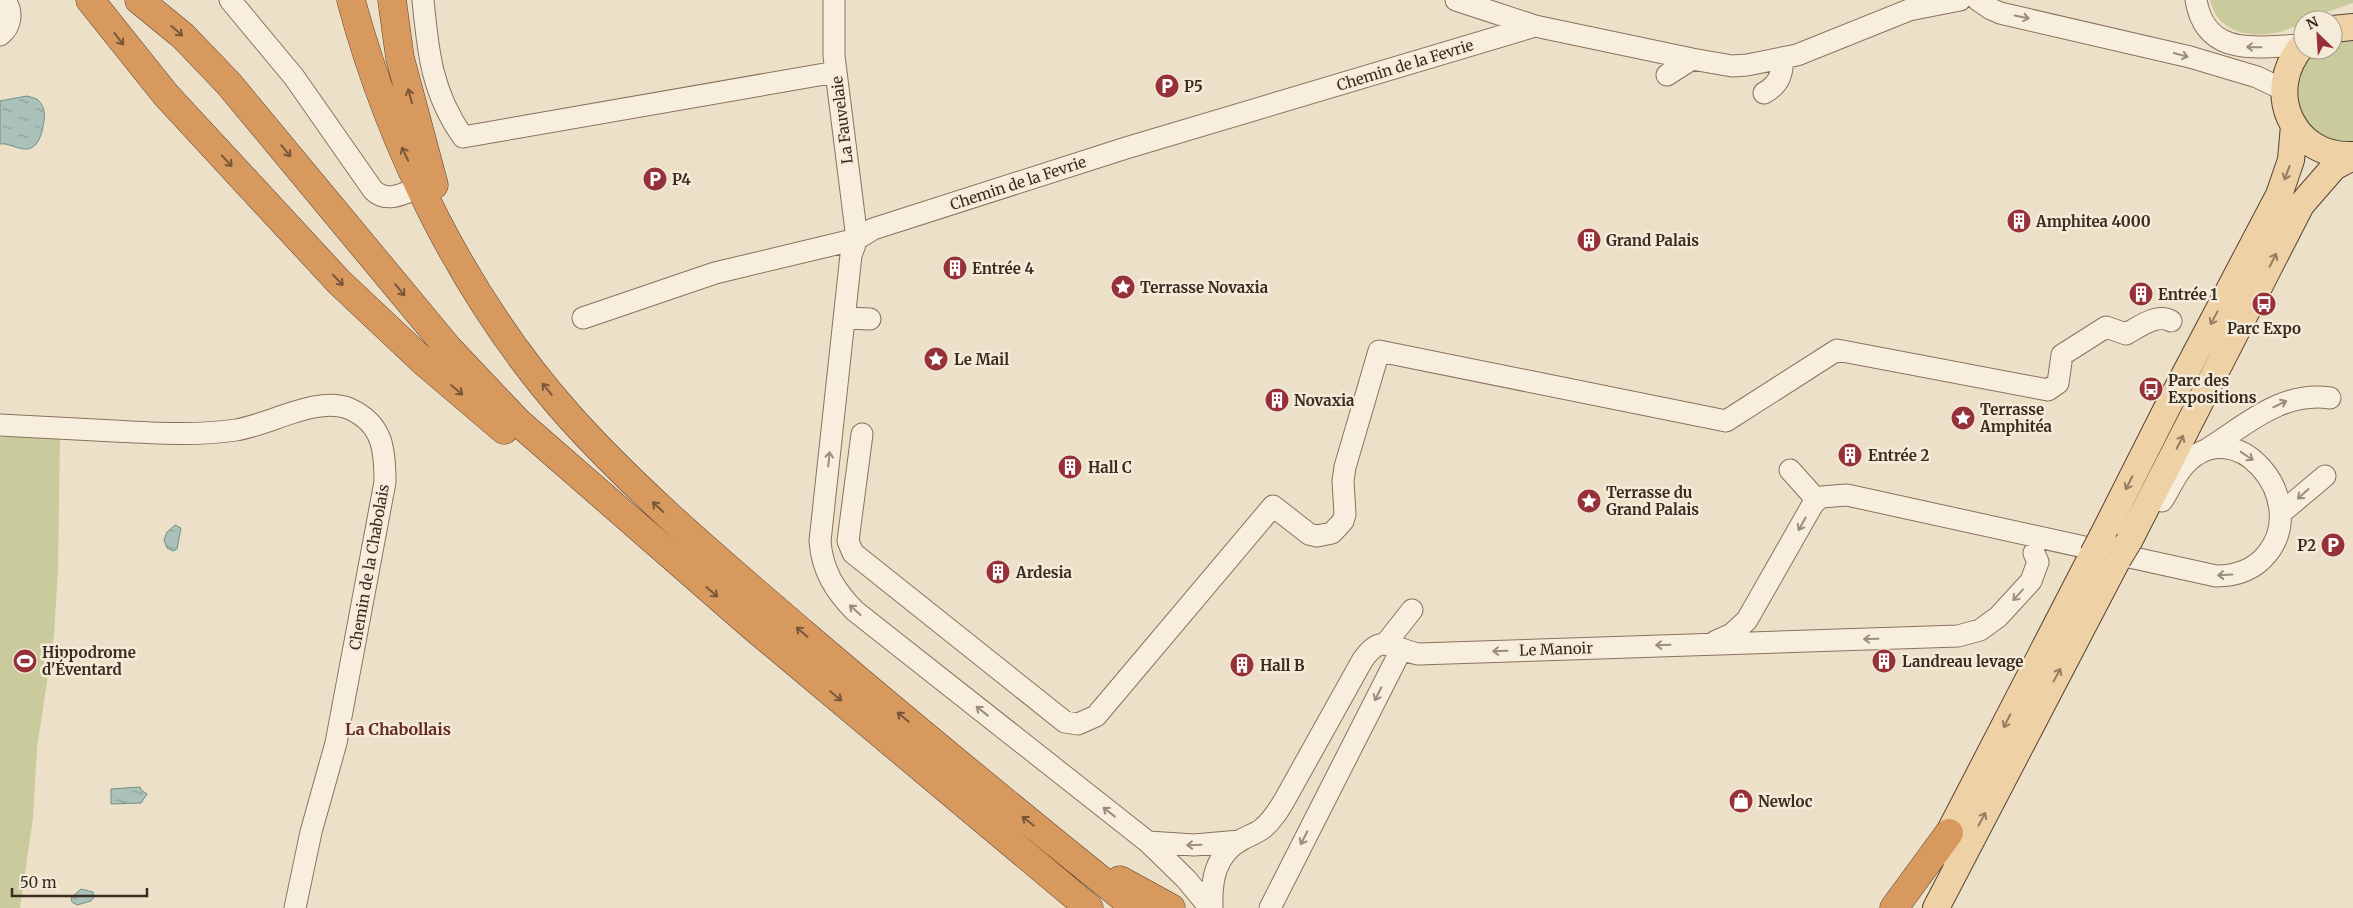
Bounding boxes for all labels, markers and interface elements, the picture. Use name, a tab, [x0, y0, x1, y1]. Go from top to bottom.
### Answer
north arrow	[2293, 10, 2343, 60]
one-way arrow	[2014, 13, 2030, 23]
text: N	[2304, 13, 2321, 34]
one-way arrow	[170, 25, 183, 37]
one-way arrow	[114, 32, 125, 45]
street label: Chemin de la Fevrie	[1334, 35, 1476, 95]
one-way arrow	[2247, 42, 2263, 52]
one-way arrow	[2172, 50, 2188, 60]
parking icon: P5	[1154, 73, 1180, 99]
street label: La Fauvelaie	[827, 75, 857, 165]
place label: P5	[1184, 77, 1203, 96]
one-way arrow	[404, 88, 414, 104]
one-way arrow	[280, 144, 291, 157]
one-way arrow	[399, 147, 409, 162]
street label: Chemin de la Fevrie	[948, 152, 1089, 214]
one-way arrow	[221, 154, 233, 167]
one-way arrow	[2282, 165, 2291, 180]
parking icon: P4	[642, 166, 668, 192]
place label: P4	[672, 170, 691, 189]
building icon: Amphitea 4000	[2006, 208, 2032, 234]
place label: Amphitea 4000	[2035, 212, 2151, 231]
building icon: Grand Palais	[1576, 227, 1602, 253]
place label: Grand Palais	[1606, 231, 1699, 250]
one-way arrow	[2268, 252, 2278, 267]
building icon: Entrée 4	[942, 255, 968, 281]
place label: Entrée 4	[972, 259, 1035, 278]
one-way arrow	[332, 273, 344, 286]
place icon: Terrasse Novaxia	[1110, 274, 1136, 300]
place label: Terrasse Novaxia	[1140, 278, 1269, 297]
building icon: Entrée 1	[2128, 281, 2154, 307]
one-way arrow	[394, 284, 405, 297]
place label: Entrée 1	[2158, 285, 2218, 304]
bus stop icon: Parc Expo	[2251, 291, 2277, 317]
one-way arrow	[2209, 310, 2218, 325]
place label: Parc Expo	[2227, 319, 2301, 338]
place icon: Le Mail	[923, 346, 949, 372]
place label: Le Mail	[954, 350, 1009, 369]
place label: Parc des Expositions	[2168, 371, 2257, 407]
bus stop icon: Parc des Expositions	[2138, 376, 2164, 402]
one-way arrow	[541, 383, 552, 396]
one-way arrow	[450, 384, 463, 396]
building icon: Novaxia	[1264, 387, 1290, 413]
place label: Novaxia	[1294, 391, 1355, 410]
one-way arrow	[2272, 399, 2287, 408]
place label: Terrasse Amphitéa	[1979, 400, 2053, 436]
place icon: Terrasse Amphitéa	[1950, 405, 1976, 431]
one-way arrow	[2176, 435, 2185, 450]
building icon: Entrée 2	[1837, 442, 1863, 468]
place label: Entrée 2	[1868, 446, 1930, 465]
one-way arrow	[824, 451, 834, 467]
one-way arrow	[2240, 451, 2254, 461]
building icon: Hall C	[1057, 454, 1083, 480]
place label: Hall C	[1088, 458, 1132, 477]
one-way arrow	[2124, 475, 2133, 490]
street label: Chemin de la Chabolais	[345, 483, 393, 651]
place label: Terrasse du Grand Palais	[1606, 483, 1699, 519]
place icon: Terrasse du Grand Palais	[1576, 488, 1602, 514]
one-way arrow	[2297, 489, 2310, 500]
one-way arrow	[652, 501, 665, 513]
one-way arrow	[1796, 516, 1806, 530]
parking icon: P2	[2320, 532, 2346, 558]
place label: P2	[2297, 536, 2316, 555]
building icon: Ardesia	[985, 559, 1011, 585]
place label: Ardesia	[1015, 563, 1072, 582]
one-way arrow	[2217, 571, 2233, 580]
one-way arrow	[705, 586, 718, 597]
one-way arrow	[2012, 588, 2024, 601]
one-way arrow	[848, 605, 861, 616]
one-way arrow	[796, 627, 809, 638]
one-way arrow	[1863, 634, 1879, 643]
street label: Le Manoir	[1519, 638, 1594, 660]
one-way arrow	[1655, 641, 1671, 650]
place label: Hippodrome d'Éventard	[42, 643, 136, 679]
one-way arrow	[1493, 646, 1509, 655]
sports icon: Hippodrome d'Éventard	[12, 648, 38, 674]
building icon: Landreau levage	[1871, 648, 1897, 674]
building icon: Hall B	[1229, 652, 1255, 678]
place label: Landreau levage	[1902, 652, 2023, 671]
place label: Hall B	[1260, 656, 1305, 675]
one-way arrow	[2052, 668, 2062, 683]
one-way arrow	[1373, 686, 1383, 701]
one-way arrow	[830, 691, 843, 702]
one-way arrow	[976, 706, 989, 717]
one-way arrow	[897, 711, 910, 722]
one-way arrow	[2002, 713, 2011, 728]
district label: La Chabollais	[345, 719, 451, 739]
shop icon: Newloc	[1728, 788, 1754, 814]
place label: Newloc	[1758, 792, 1813, 811]
one-way arrow	[1103, 807, 1116, 818]
one-way arrow	[1977, 812, 1987, 827]
one-way arrow	[1022, 815, 1035, 826]
one-way arrow	[1299, 830, 1308, 845]
one-way arrow	[1186, 840, 1202, 849]
scale bar	[12, 866, 148, 898]
text: 50 m	[20, 873, 57, 892]

